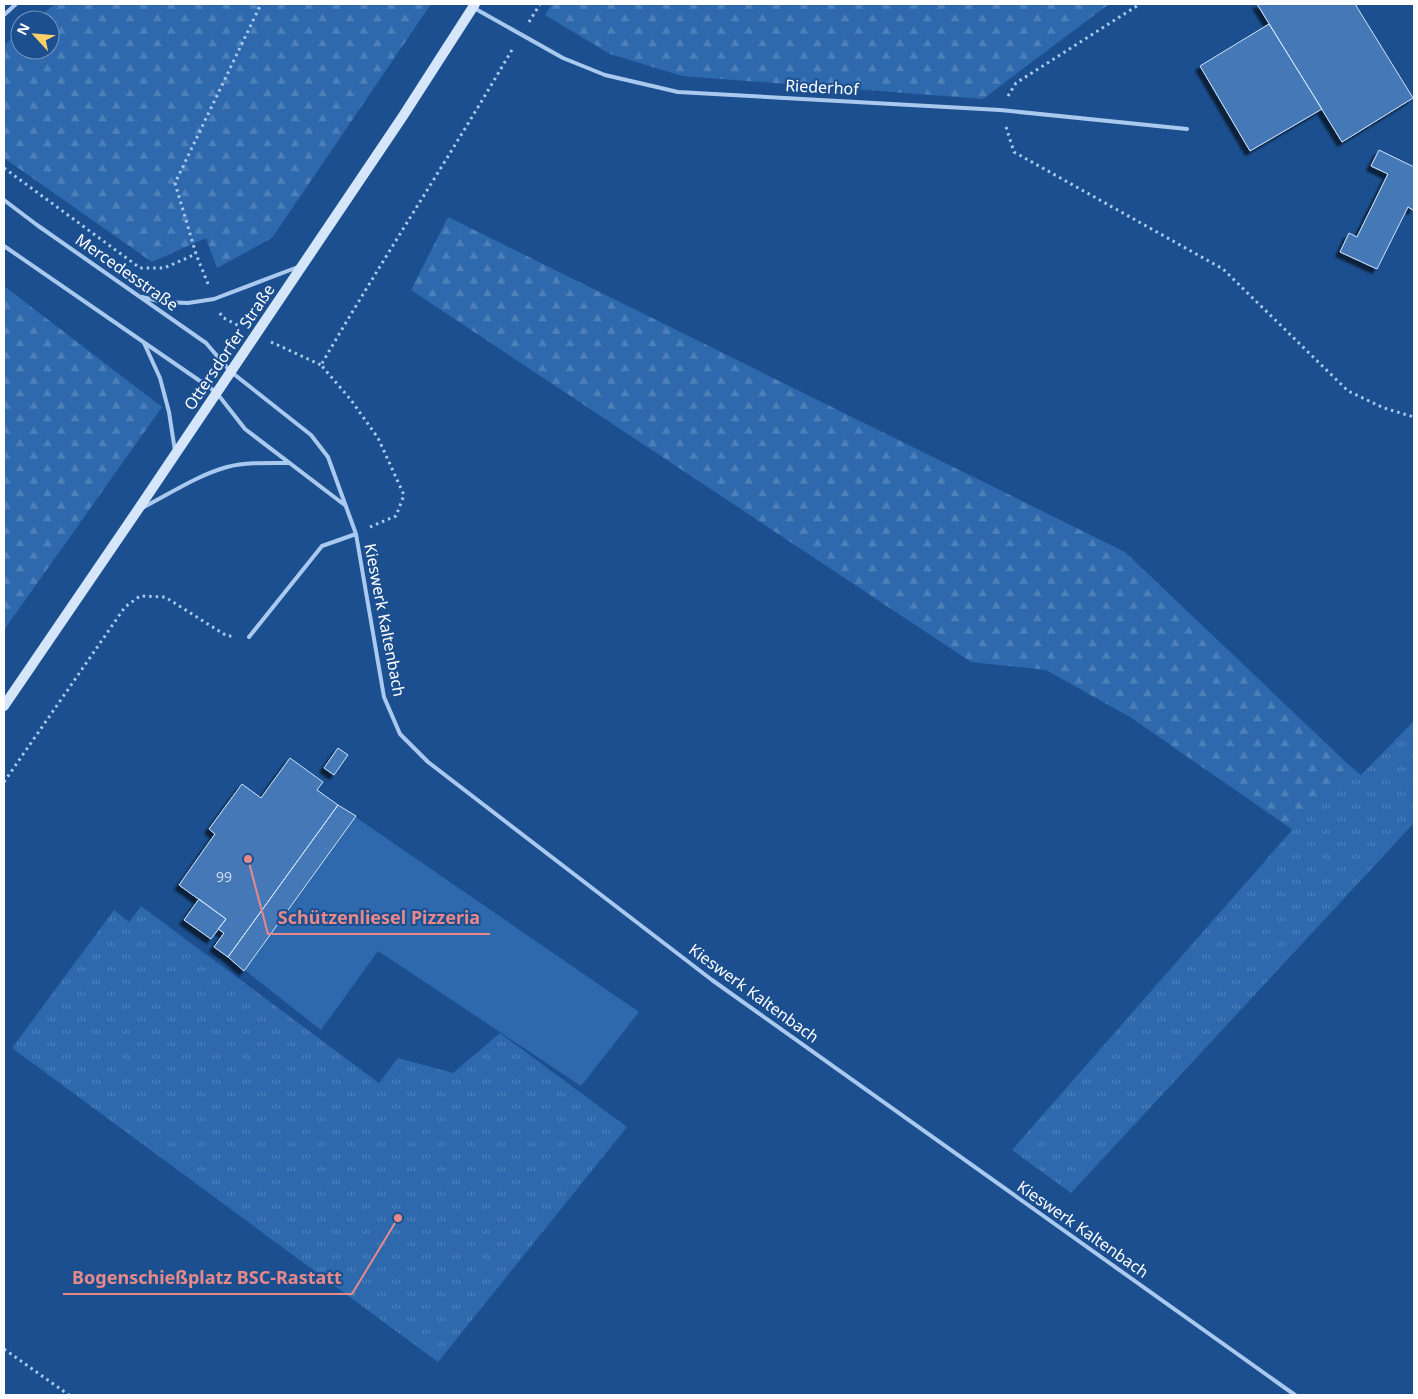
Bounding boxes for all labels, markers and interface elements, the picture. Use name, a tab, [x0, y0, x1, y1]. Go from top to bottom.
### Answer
north arrow	[10, 10, 60, 60]
text: N	[12, 20, 34, 38]
street label: Riederhof	[785, 74, 861, 100]
street label: Mercedesstraße	[71, 228, 183, 316]
street label: Ottersdorfer Straße	[179, 280, 279, 414]
street label: Kieswerk Kaltenbach	[359, 541, 411, 699]
house number: 99	[216, 867, 232, 886]
callout: Schützenliesel Pizzeria	[268, 901, 490, 934]
text: Schützenliesel Pizzeria	[278, 905, 480, 929]
street label: Kieswerk Kaltenbach	[685, 938, 823, 1048]
street label: Kieswerk Kaltenbach	[1013, 1175, 1153, 1283]
callout: Bogenschießplatz BSC-Rastatt	[63, 1261, 352, 1294]
text: Bogenschießplatz BSC-Rastatt	[72, 1265, 342, 1289]

